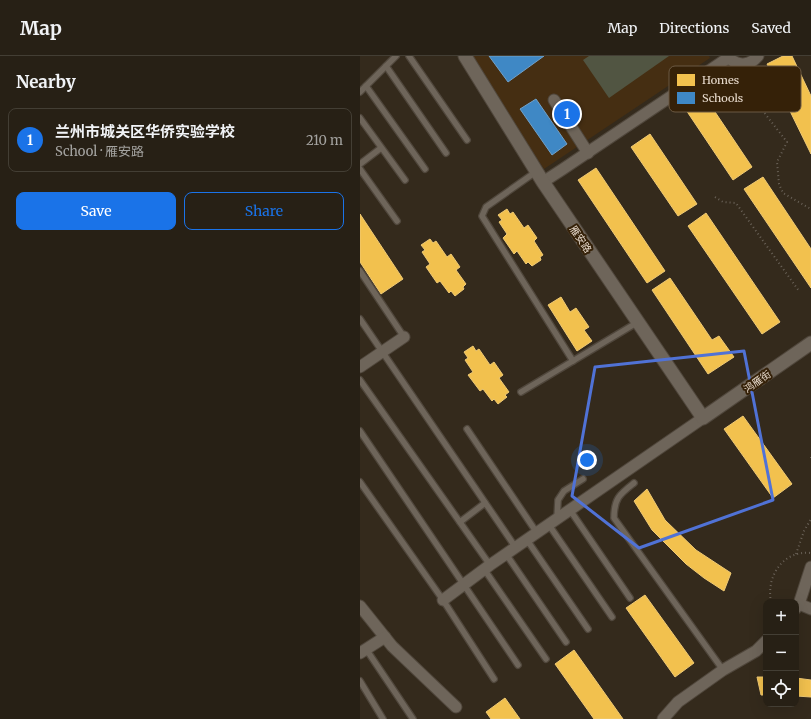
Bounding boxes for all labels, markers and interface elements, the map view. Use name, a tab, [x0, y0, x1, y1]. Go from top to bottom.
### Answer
text: Map	[20, 16, 62, 40]
text: Map	[607, 19, 637, 37]
text: Directions	[659, 19, 729, 37]
text: Saved	[751, 19, 791, 37]
legend	[669, 66, 801, 112]
text: Nearby	[16, 71, 76, 93]
text: Homes	[702, 73, 739, 87]
text: Schools	[702, 91, 743, 105]
pin: 1	[554, 99, 580, 129]
text: 兰州市城关区华侨实验学校	[55, 122, 235, 141]
text: 1	[27, 132, 33, 149]
text: 210 m	[306, 132, 343, 149]
text: School · 雁安路	[55, 143, 144, 160]
button: Save	[16, 192, 176, 230]
button: Share	[184, 192, 344, 230]
street label: 雁安路	[567, 223, 594, 255]
street label: 鸿雁街	[741, 367, 773, 395]
your location	[577, 450, 597, 470]
map controls	[763, 599, 799, 707]
button: +	[763, 599, 799, 635]
button: −	[763, 635, 799, 671]
button: locate	[763, 671, 799, 707]

